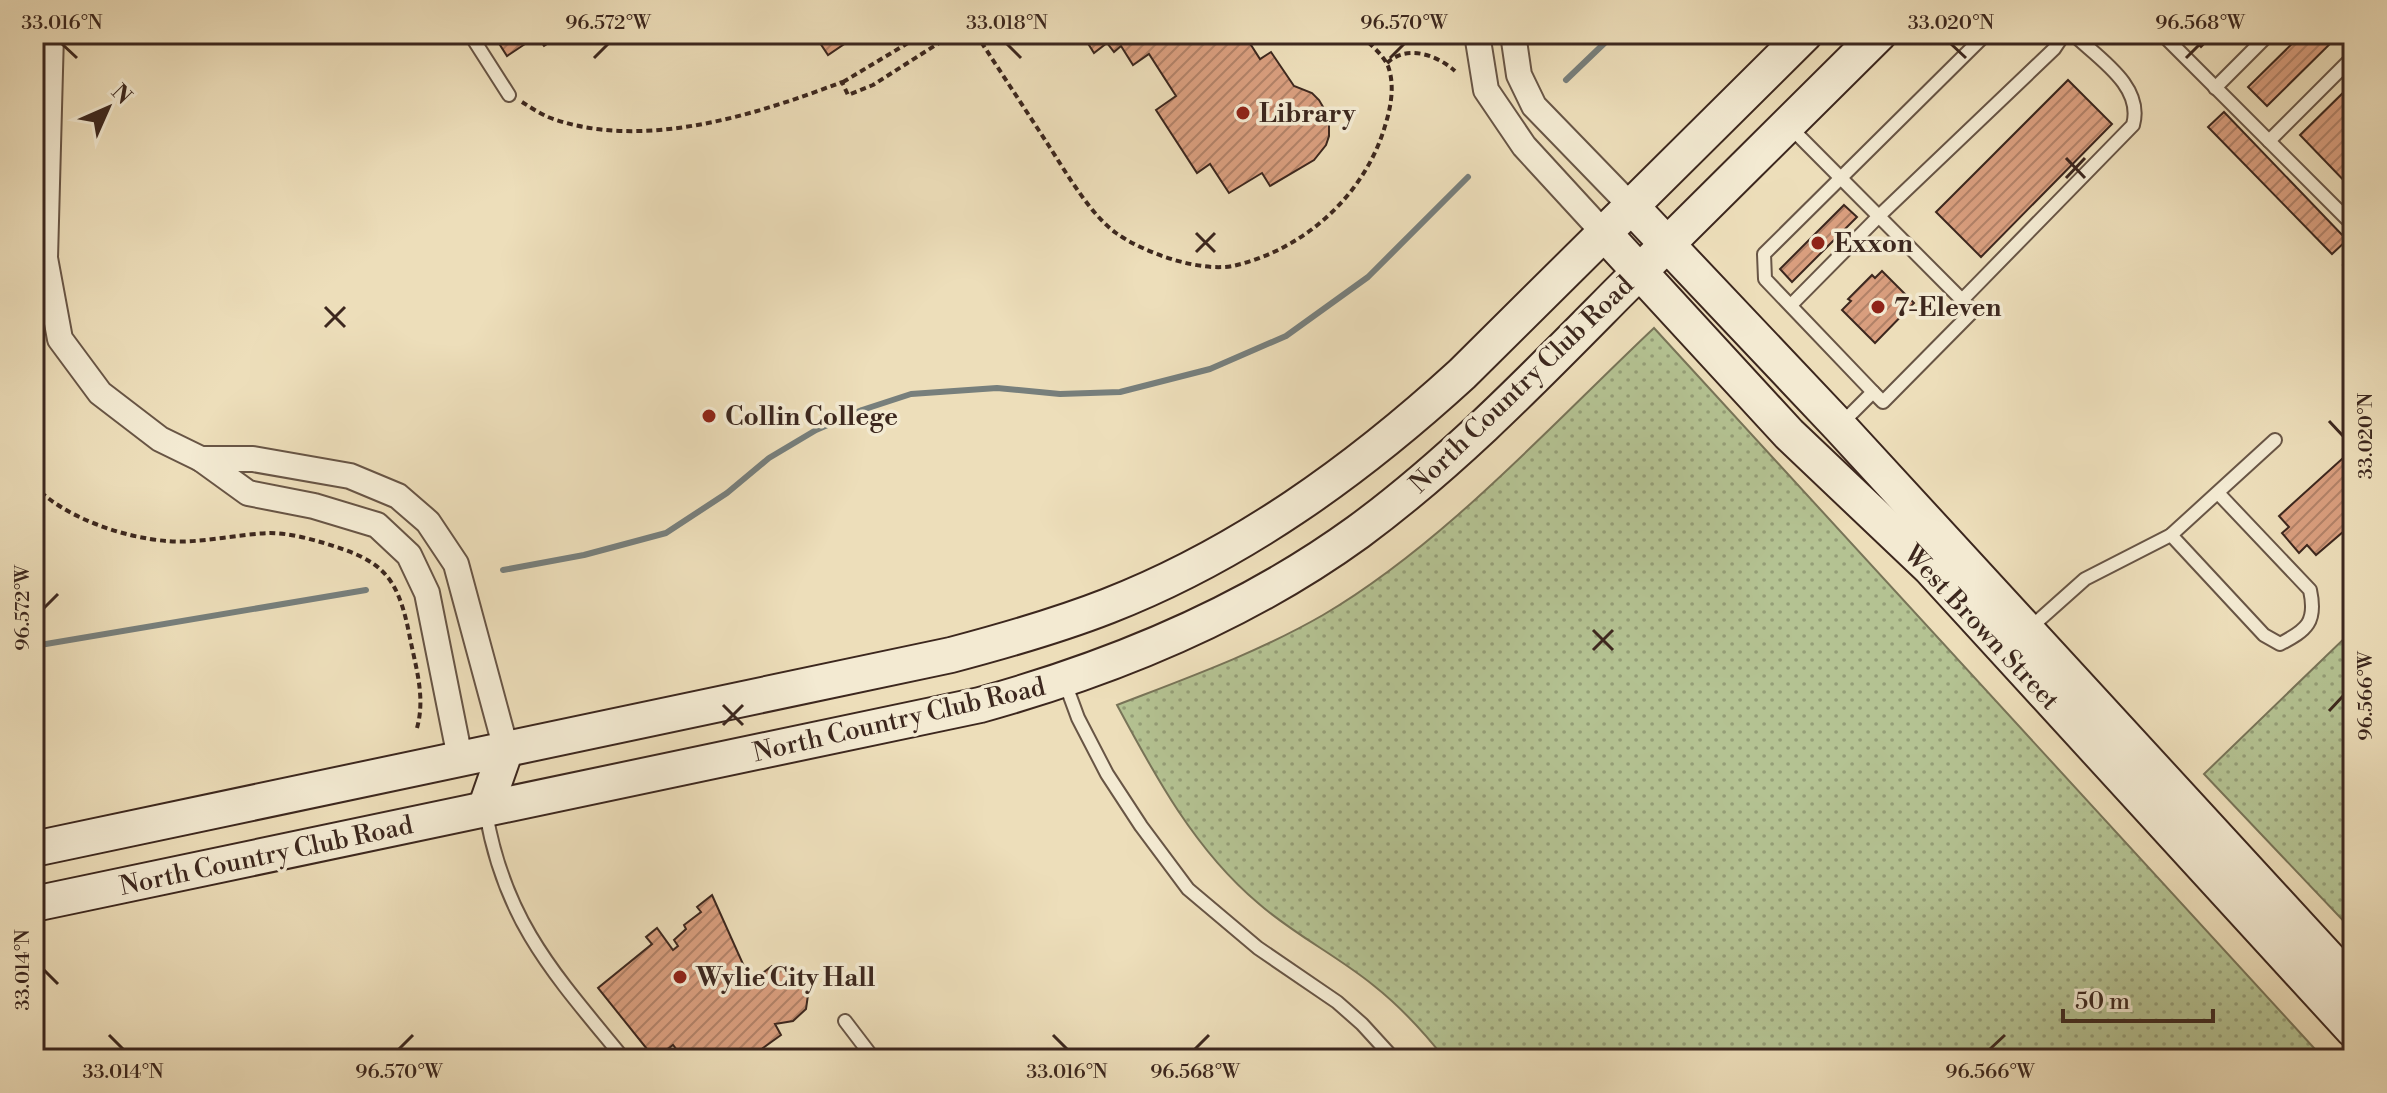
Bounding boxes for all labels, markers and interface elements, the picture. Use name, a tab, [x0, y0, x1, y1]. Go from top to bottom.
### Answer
text: 33.016°N	[21, 11, 103, 36]
text: 96.572°W	[565, 11, 652, 36]
text: 33.018°N	[966, 11, 1048, 36]
text: 96.570°W	[1360, 11, 1449, 36]
text: 33.020°N	[1908, 11, 1994, 36]
text: 96.568°W	[2155, 11, 2246, 36]
north arrow	[68, 68, 148, 148]
text: N	[105, 79, 137, 111]
place label: Library	[1259, 98, 1356, 130]
marker: Library	[1234, 104, 1252, 122]
place label: Exxon	[1834, 228, 1913, 260]
marker: Exxon	[1809, 234, 1827, 252]
street label: North Country Club Road	[1403, 269, 1641, 500]
place label: 7-Eleven	[1894, 292, 2001, 324]
marker: 7-Eleven	[1869, 298, 1887, 316]
text: 33.020°N	[2354, 393, 2379, 479]
place label: Collin College	[725, 401, 898, 433]
marker: Collin College	[700, 407, 718, 425]
street label: West Brown Street	[1896, 538, 2066, 717]
text: 96.572°W	[11, 564, 36, 651]
text: 96.566°W	[2354, 650, 2379, 741]
street label: North Country Club Road	[750, 671, 1049, 769]
street label: North Country Club Road	[117, 809, 416, 903]
text: 33.014°N	[11, 929, 36, 1011]
place label: Wylie City Hall	[695, 962, 876, 994]
marker: Wylie City Hall	[671, 968, 689, 986]
scale bar	[2063, 973, 2213, 1023]
text: 50 m	[2075, 987, 2130, 1017]
text: 33.014°N	[82, 1060, 164, 1085]
text: 96.570°W	[355, 1060, 444, 1085]
text: 33.016°N	[1026, 1060, 1108, 1085]
text: 96.568°W	[1150, 1060, 1241, 1085]
text: 96.566°W	[1945, 1060, 2036, 1085]

